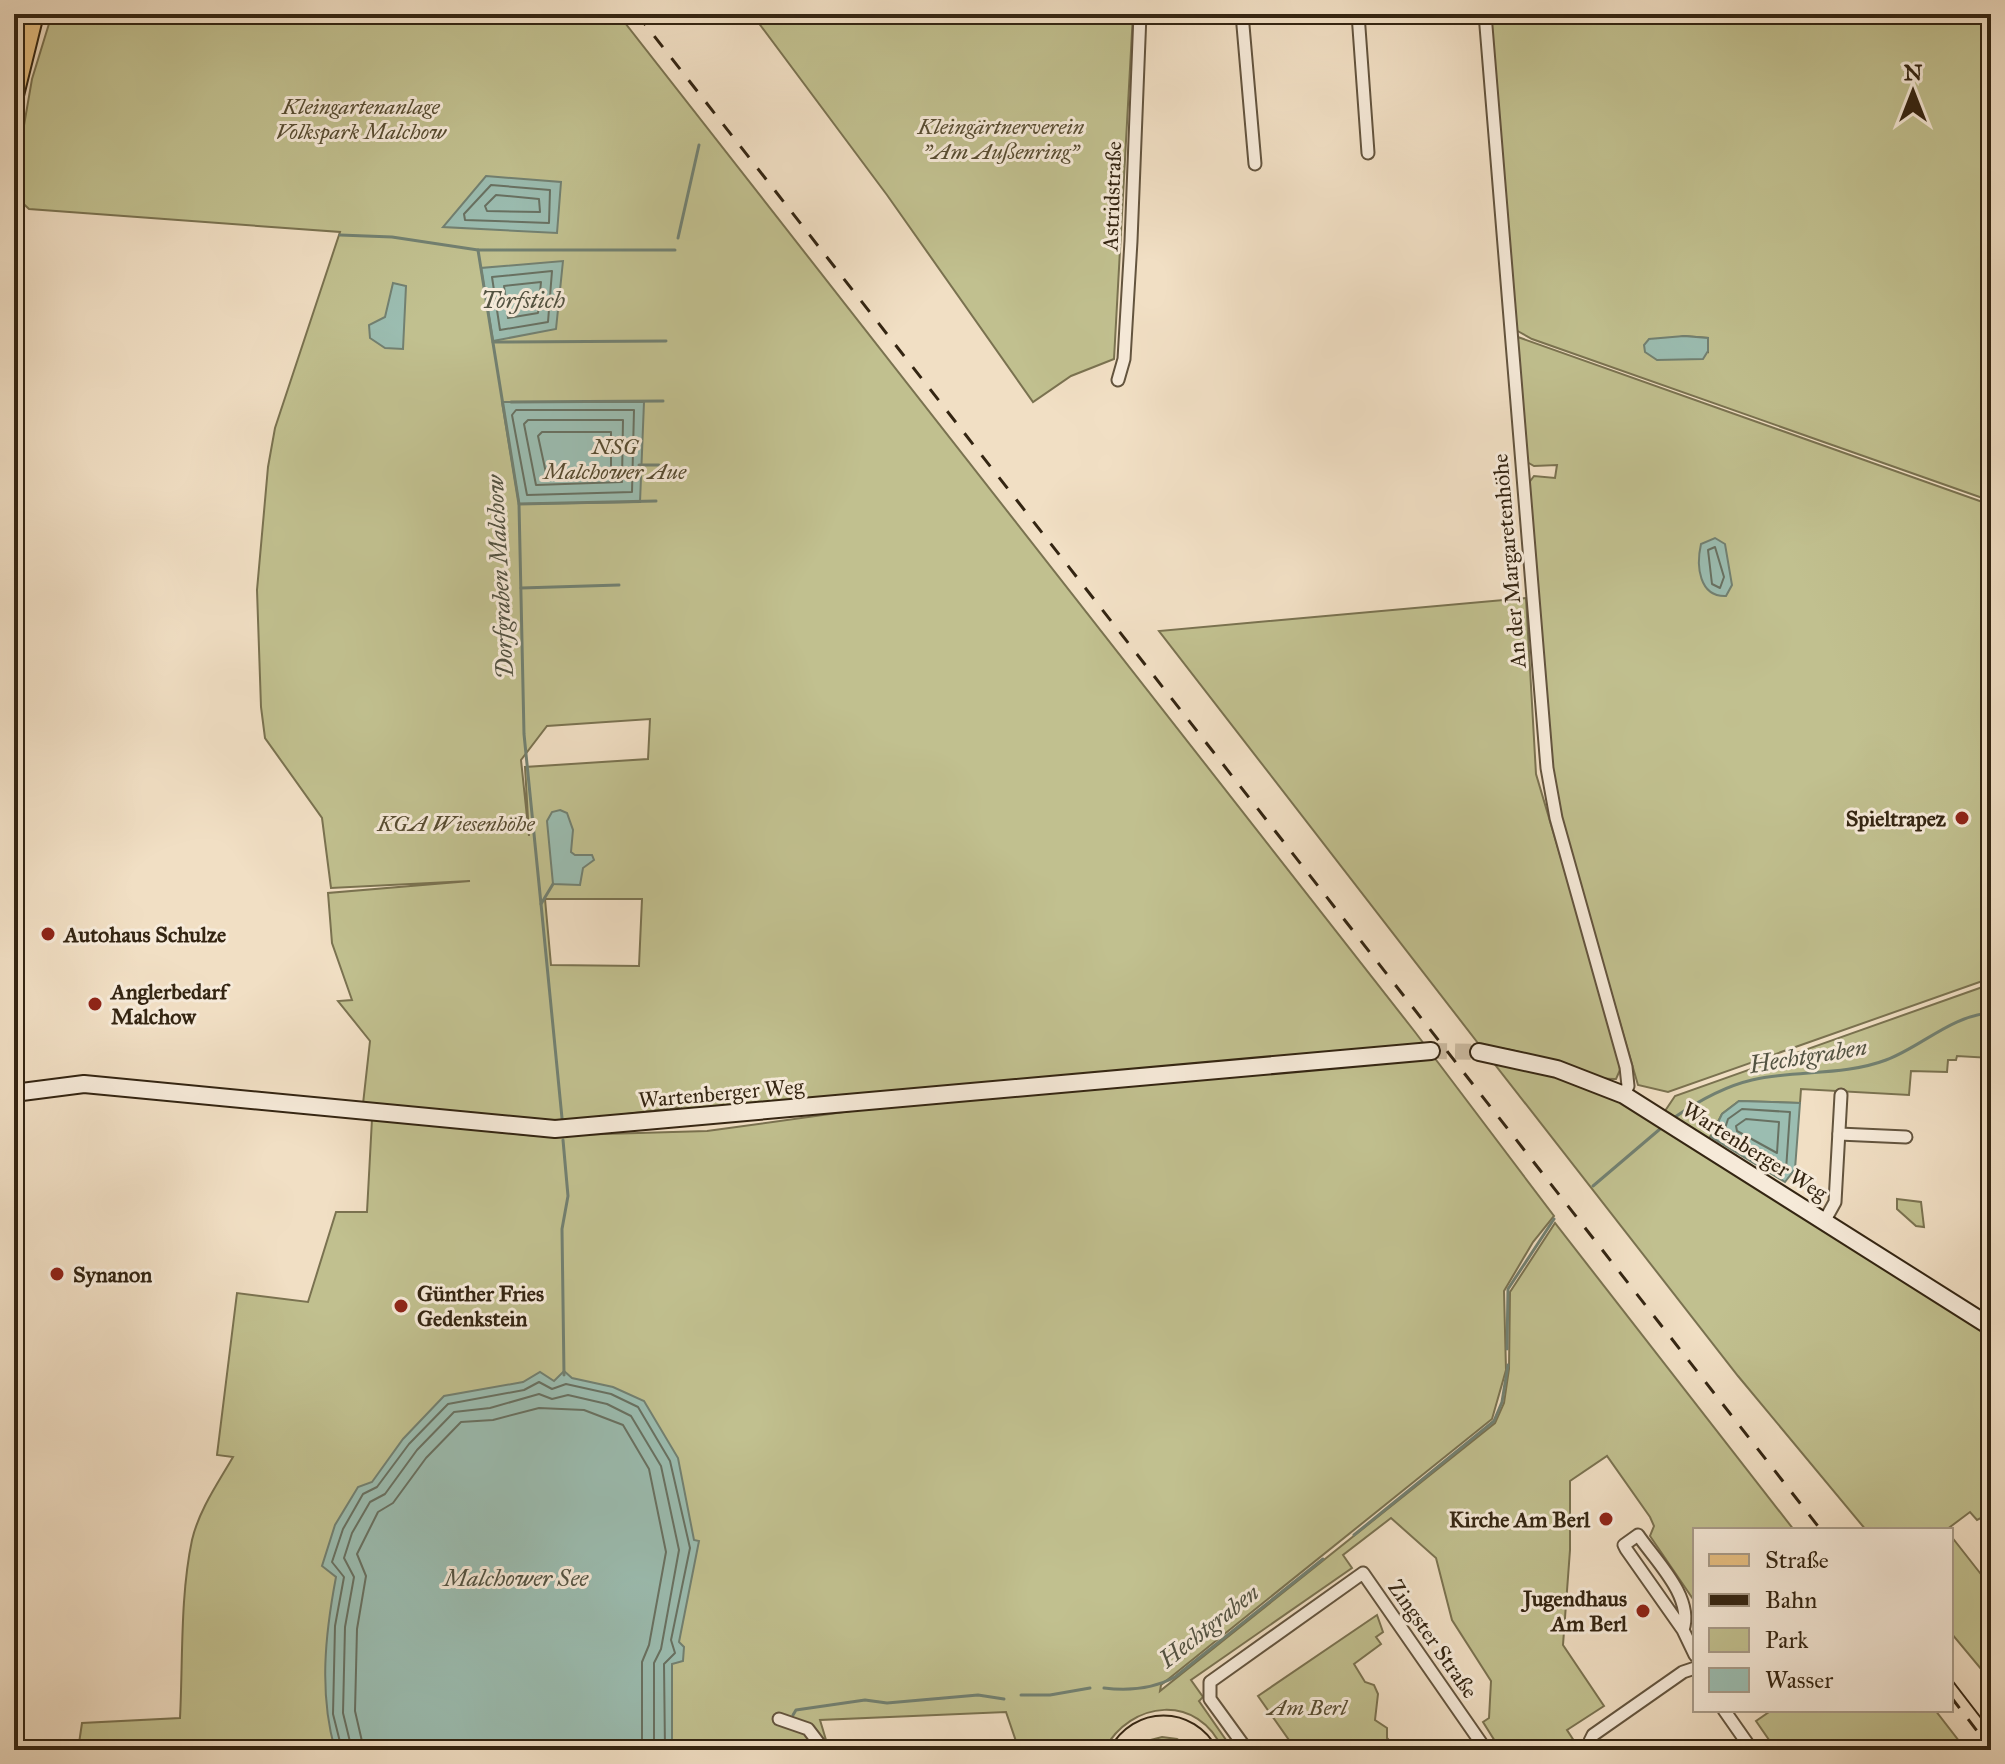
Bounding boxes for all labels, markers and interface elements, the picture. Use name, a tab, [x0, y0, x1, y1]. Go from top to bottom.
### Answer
north arrow	[1873, 52, 1953, 132]
text: N	[1904, 59, 1923, 86]
park label: Kleingartenanlage Volkspark Malchow	[276, 93, 447, 145]
park label: Kleingärtnerverein "Am Außenring"	[917, 113, 1085, 165]
street label: Astridstraße	[1097, 141, 1127, 252]
water label: Torfstich	[481, 285, 566, 315]
park label: NSG Malchower Aue	[542, 433, 687, 485]
street label: An der Margaretenhöhe	[1486, 453, 1532, 670]
water label: Dorfgraben Malchow	[480, 473, 520, 680]
place label: Spieltrapez	[1846, 805, 1947, 832]
marker: Spieltrapez	[1953, 809, 1971, 827]
park label: KGA Wiesenhöhe	[376, 810, 535, 837]
place label: Autohaus Schulze	[62, 921, 226, 948]
marker: Autohaus Schulze	[39, 925, 57, 943]
place label: Anglerbedarf Malchow	[109, 978, 231, 1030]
marker: Anglerbedarf Malchow	[86, 995, 104, 1013]
water label: Hechtgraben	[1746, 1032, 1870, 1080]
street label: Wartenberger Weg	[637, 1072, 806, 1114]
street label: Wartenberger Weg	[1677, 1096, 1833, 1207]
place label: Synanon	[73, 1261, 152, 1288]
marker: Synanon	[48, 1265, 66, 1283]
place label: Günther Fries Gedenkstein	[417, 1280, 544, 1332]
marker: Günther Fries Gedenkstein	[392, 1297, 410, 1315]
place label: Kirche Am Berl	[1449, 1506, 1591, 1533]
marker: Kirche Am Berl	[1597, 1510, 1615, 1528]
legend	[1693, 1528, 1953, 1712]
text: Straße	[1765, 1545, 1829, 1575]
water label: Malchower See	[442, 1563, 589, 1593]
street label: Zingster Straße	[1382, 1575, 1484, 1703]
water label: Hechtgraben	[1152, 1577, 1265, 1675]
place label: Jugendhaus Am Berl	[1520, 1585, 1628, 1637]
text: Bahn	[1765, 1585, 1817, 1615]
marker: Jugendhaus Am Berl	[1634, 1602, 1652, 1620]
text: Park	[1765, 1625, 1809, 1655]
text: Wasser	[1765, 1665, 1833, 1695]
park label: Am Berl	[1265, 1694, 1349, 1721]

